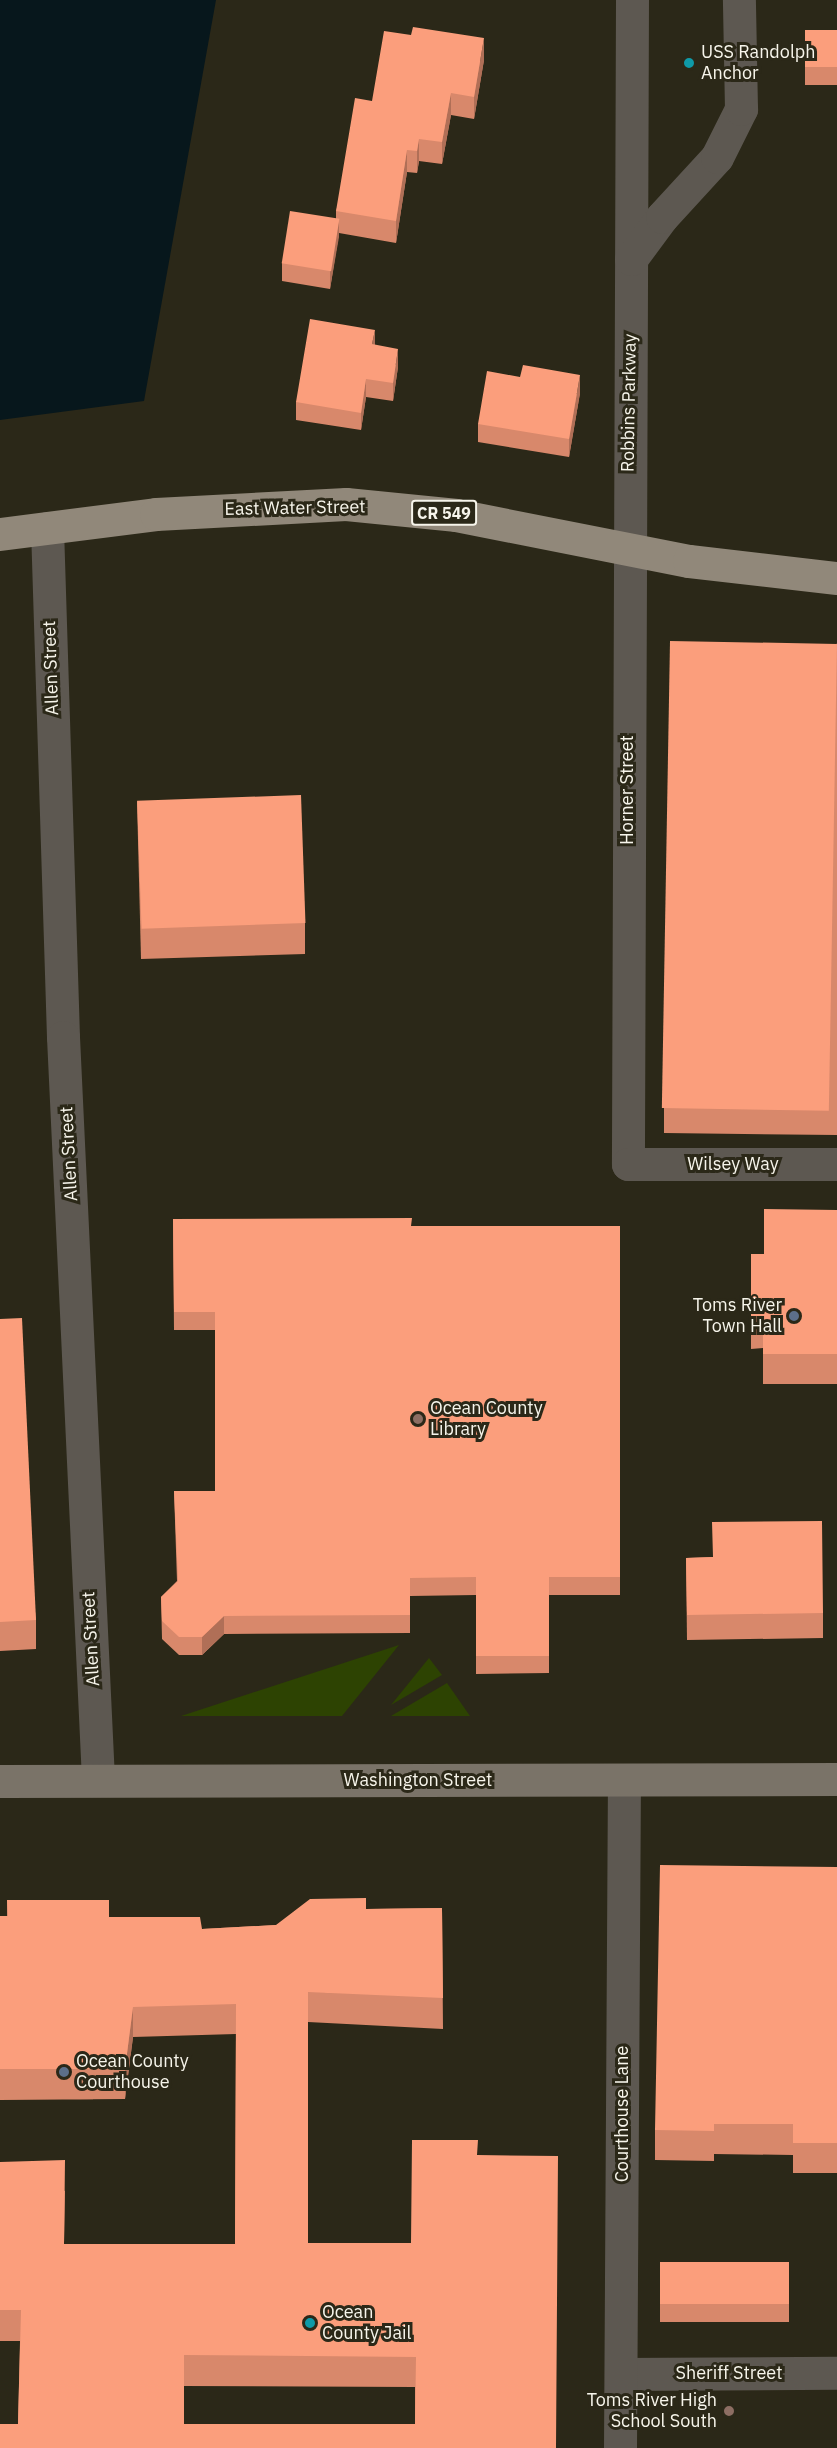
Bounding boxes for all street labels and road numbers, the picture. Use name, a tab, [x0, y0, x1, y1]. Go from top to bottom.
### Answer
street label: Robbins Parkway	[617, 334, 641, 472]
street label: East Water Street	[224, 496, 366, 520]
road number: CR 549	[411, 500, 477, 526]
street label: Allen Street	[39, 620, 63, 716]
street label: Horner Street	[616, 735, 638, 845]
street label: Allen Street	[56, 1106, 82, 1202]
street label: Wilsey Way	[687, 1153, 779, 1175]
street label: Allen Street	[78, 1591, 104, 1687]
street label: Washington Street	[344, 1769, 492, 1791]
street label: Courthouse Lane	[611, 2046, 633, 2182]
street label: Sheriff Street	[676, 2362, 782, 2384]

